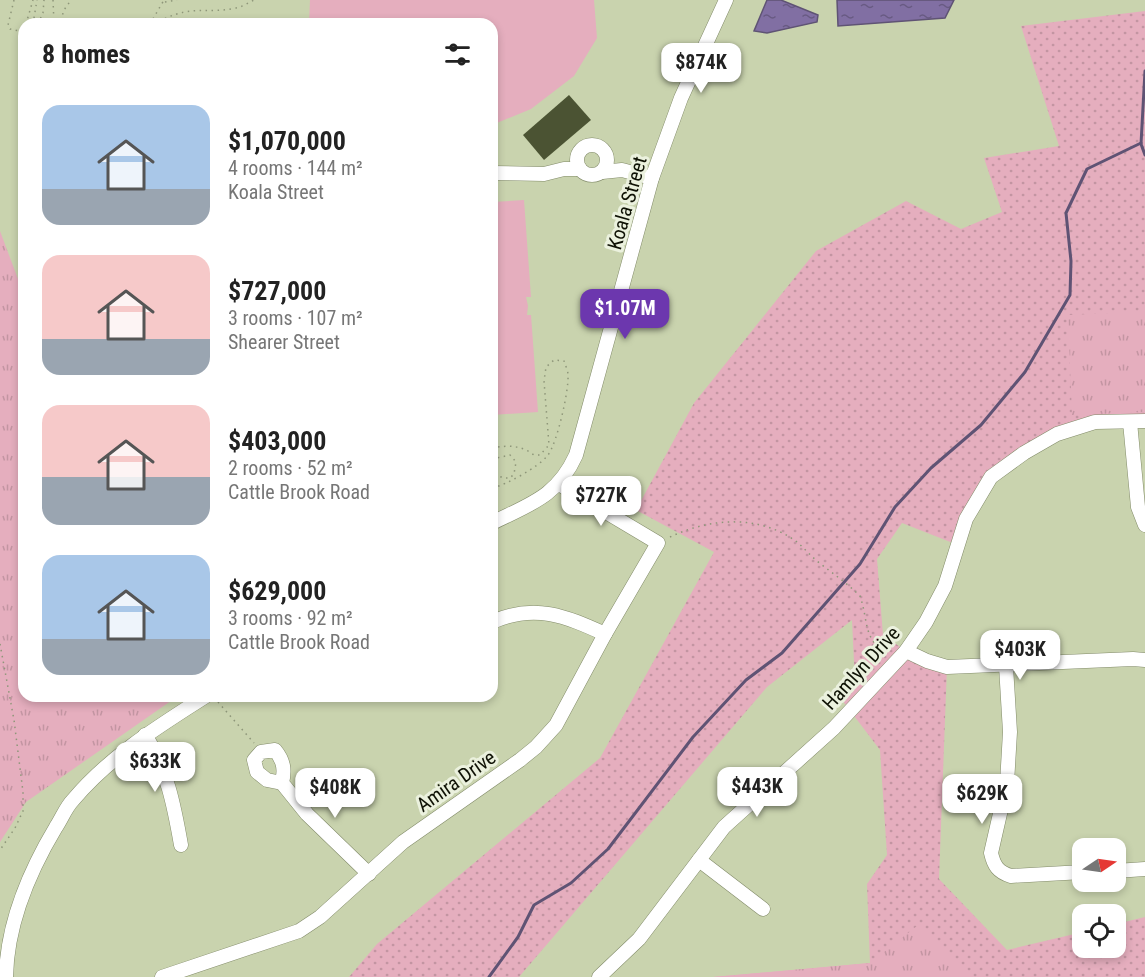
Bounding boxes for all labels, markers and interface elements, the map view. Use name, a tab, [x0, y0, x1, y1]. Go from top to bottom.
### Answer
icon: filters	[441, 38, 474, 71]
text: 8 homes	[42, 39, 130, 69]
pin: $874K	[659, 43, 743, 94]
text: $874K	[675, 50, 727, 74]
text: $1,070,000	[228, 126, 346, 156]
icon: home	[90, 129, 162, 201]
street label: Koala Street	[602, 154, 652, 252]
text: 4 rooms · 144 m²	[228, 156, 363, 180]
text: Koala Street	[228, 180, 324, 204]
text: $727,000	[228, 276, 326, 306]
icon: home	[90, 279, 162, 351]
pin: $1.07M	[576, 289, 674, 340]
text: $1.07M	[594, 296, 656, 320]
text: 3 rooms · 107 m²	[228, 306, 363, 330]
text: Shearer Street	[228, 330, 340, 354]
text: $403,000	[228, 426, 326, 456]
icon: home	[90, 429, 162, 501]
text: 2 rooms · 52 m²	[228, 456, 353, 480]
pin: $727K	[559, 476, 643, 527]
text: Cattle Brook Road	[228, 480, 370, 504]
text: $727K	[575, 483, 627, 507]
text: $629,000	[228, 576, 326, 606]
icon: home	[90, 579, 162, 651]
text: 3 rooms · 92 m²	[228, 606, 353, 630]
street label: Hamlyn Drive	[817, 621, 905, 715]
text: Cattle Brook Road	[228, 630, 370, 654]
pin: $403K	[978, 630, 1062, 681]
text: $403K	[994, 637, 1046, 661]
pin: $633K	[113, 742, 197, 793]
street label: Amira Drive	[412, 745, 500, 817]
text: $633K	[129, 749, 181, 773]
pin: $443K	[715, 767, 799, 818]
pin: $408K	[293, 768, 377, 819]
text: $443K	[731, 774, 783, 798]
pin: $629K	[940, 774, 1024, 825]
text: $408K	[309, 775, 361, 799]
text: $629K	[956, 781, 1008, 805]
north arrow	[1072, 838, 1126, 892]
map controls	[1072, 838, 1126, 958]
button: locate	[1072, 904, 1126, 958]

